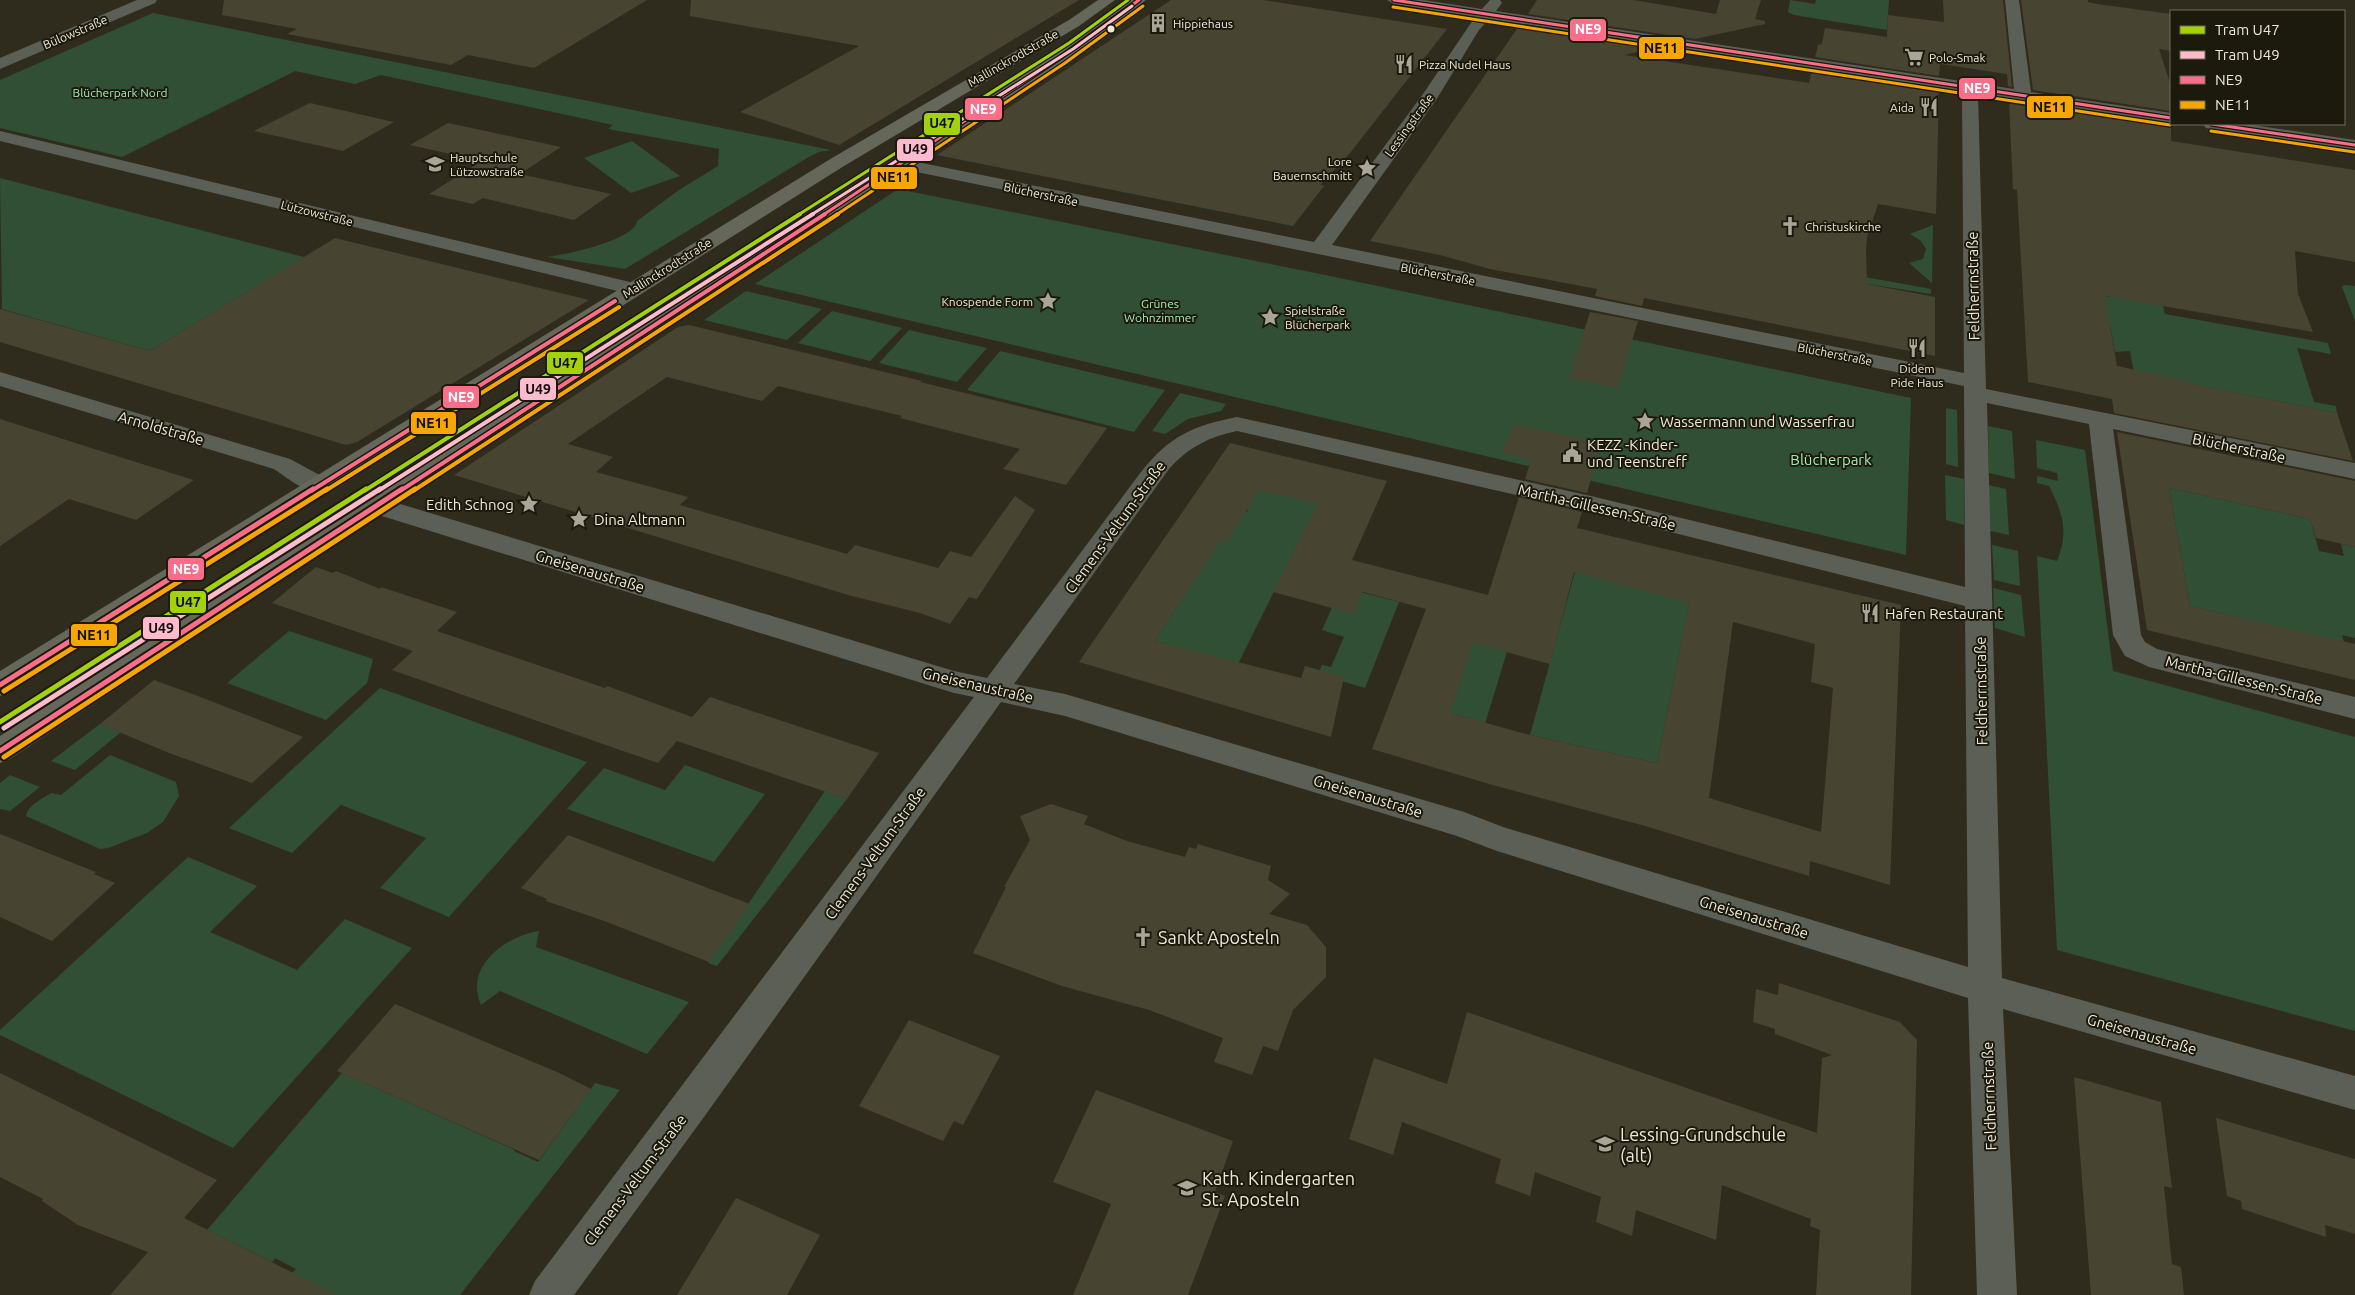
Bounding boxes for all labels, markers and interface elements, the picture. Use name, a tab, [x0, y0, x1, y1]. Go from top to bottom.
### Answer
legend	[2170, 10, 2345, 125]
building icon: Hippiehaus	[1147, 12, 1169, 34]
street label: Bülowstraße	[41, 13, 109, 51]
place label: Hippiehaus	[1173, 17, 1233, 30]
line badge: NE9	[1569, 18, 1607, 42]
text: NE9	[1575, 21, 1601, 37]
text: Tram U47	[2215, 21, 2280, 38]
unlabelled marker	[1106, 24, 1116, 34]
street label: Mallinckrodtstraße	[966, 27, 1060, 89]
line badge: NE11	[1638, 36, 1685, 60]
text: NE11	[1644, 40, 1678, 56]
supermarket icon: Polo-Smak	[1903, 46, 1925, 68]
text: Tram U49	[2215, 46, 2280, 63]
place label: Polo-Smak	[1929, 51, 1986, 64]
restaurant icon: Pizza Nudel Haus	[1393, 53, 1415, 75]
place label: Pizza Nudel Haus	[1419, 58, 1511, 71]
text: NE9	[2215, 71, 2243, 88]
line badge: NE9	[1958, 77, 1996, 100]
text: NE9	[1964, 80, 1990, 96]
park label: Blücherpark Nord	[73, 86, 167, 99]
street label: Lessingstraße	[1382, 91, 1436, 159]
line badge: NE11	[2026, 95, 2074, 119]
restaurant icon: Aida	[1918, 96, 1940, 118]
text: NE11	[2215, 96, 2251, 113]
line badge: NE9	[964, 97, 1003, 121]
text: NE11	[2033, 99, 2067, 115]
text: NE9	[970, 101, 996, 117]
place label: Aida	[1890, 101, 1914, 114]
line badge: U47	[923, 112, 961, 136]
text: U47	[929, 115, 955, 131]
line badge: U49	[896, 138, 934, 162]
text: U49	[902, 141, 928, 157]
place label: Hauptschule Lützowstraße	[450, 151, 524, 178]
school or university icon: Hauptschule Lützowstraße	[424, 153, 446, 175]
place label: Lore Bauernschmitt	[1273, 155, 1352, 182]
place icon: Lore Bauernschmitt	[1356, 157, 1378, 179]
line badge: NE11	[870, 166, 918, 190]
text: NE11	[877, 169, 911, 185]
street label: Blücherstraße	[1003, 180, 1079, 208]
street label: Lützowstraße	[280, 198, 354, 228]
church icon: Christuskirche	[1779, 215, 1801, 237]
place label: Christuskirche	[1805, 220, 1881, 233]
street label: Feldherrnstraße	[1964, 231, 1982, 341]
street label: Mallinckrodtstraße	[620, 235, 714, 301]
street label: Blücherstraße	[1400, 260, 1476, 288]
place icon: Knospende Form	[1037, 290, 1059, 312]
place label: Knospende Form	[941, 295, 1033, 308]
park label: Grünes Wohnzimmer	[1124, 297, 1196, 324]
place label: Spielstraße Blücherpark	[1285, 304, 1350, 331]
place icon: Spielstraße Blücherpark	[1259, 306, 1281, 328]
restaurant icon: Didem Pide Haus	[1906, 337, 1928, 359]
street label: Blücherstraße	[1797, 340, 1873, 368]
line badge: U47	[546, 351, 584, 375]
text: U47	[552, 355, 578, 371]
place label: Didem Pide Haus	[1890, 362, 1944, 389]
line badge: U49	[519, 377, 557, 401]
text: U49	[525, 381, 551, 397]
line badge: NE9	[442, 385, 480, 409]
text: NE9	[448, 389, 474, 405]
street label: Arnoldstraße	[116, 408, 206, 448]
place icon: Wassermann und Wasserfrau	[1634, 410, 1656, 432]
line badge: NE11	[410, 411, 457, 435]
place label: Wassermann und Wasserfrau	[1660, 413, 1855, 430]
text: NE11	[416, 415, 450, 431]
street label: Blücherstraße	[2191, 430, 2287, 466]
place label: KEZZ -Kinder- und Teenstreff	[1587, 436, 1687, 470]
public building icon: KEZZ -Kinder- und Teenstreff	[1561, 442, 1583, 464]
park label: Blücherpark	[1790, 451, 1872, 468]
street label: Clemens-Veltum-Straße	[1061, 458, 1169, 596]
street label: Martha-Gillessen-Straße	[1516, 481, 1678, 533]
place icon: Edith Schnog	[518, 493, 540, 515]
place label: Edith Schnog	[426, 496, 514, 513]
place icon: Dina Altmann	[568, 508, 590, 530]
place label: Dina Altmann	[594, 511, 685, 528]
street label: Gneisenaustraße	[533, 546, 647, 596]
line badge: NE9	[167, 557, 205, 581]
text: NE9	[173, 561, 199, 577]
line badge: U47	[169, 590, 207, 614]
text: U47	[175, 594, 201, 610]
restaurant icon: Hafen Restaurant	[1859, 602, 1881, 624]
place label: Hafen Restaurant	[1885, 605, 2003, 622]
line badge: U49	[142, 616, 180, 640]
text: U49	[148, 620, 174, 636]
line badge: NE11	[70, 623, 118, 647]
text: NE11	[77, 627, 111, 643]
street label: Feldherrnstraße	[1972, 636, 1990, 746]
street label: Martha-Gillessen-Straße	[2164, 652, 2324, 708]
street label: Gneisenaustraße	[921, 664, 1035, 706]
street label: Gneisenaustraße	[1311, 771, 1425, 821]
street label: Clemens-Veltum-Straße	[821, 784, 929, 922]
street label: Gneisenaustraße	[1697, 892, 1811, 942]
church icon: Sankt Aposteln	[1132, 926, 1154, 948]
place label: Sankt Aposteln	[1158, 927, 1280, 947]
street label: Gneisenaustraße	[2085, 1010, 2199, 1058]
street label: Feldherrnstraße	[1979, 1041, 1999, 1151]
street label: Clemens-Veltum-Straße	[580, 1111, 690, 1249]
place label: Lessing-Grundschule (alt)	[1620, 1124, 1786, 1166]
school or university icon: Lessing-Grundschule (alt)	[1594, 1133, 1616, 1155]
place label: Kath. Kindergarten St. Aposteln	[1202, 1168, 1355, 1209]
school or university icon: Kath. Kindergarten St. Aposteln	[1176, 1177, 1198, 1199]

